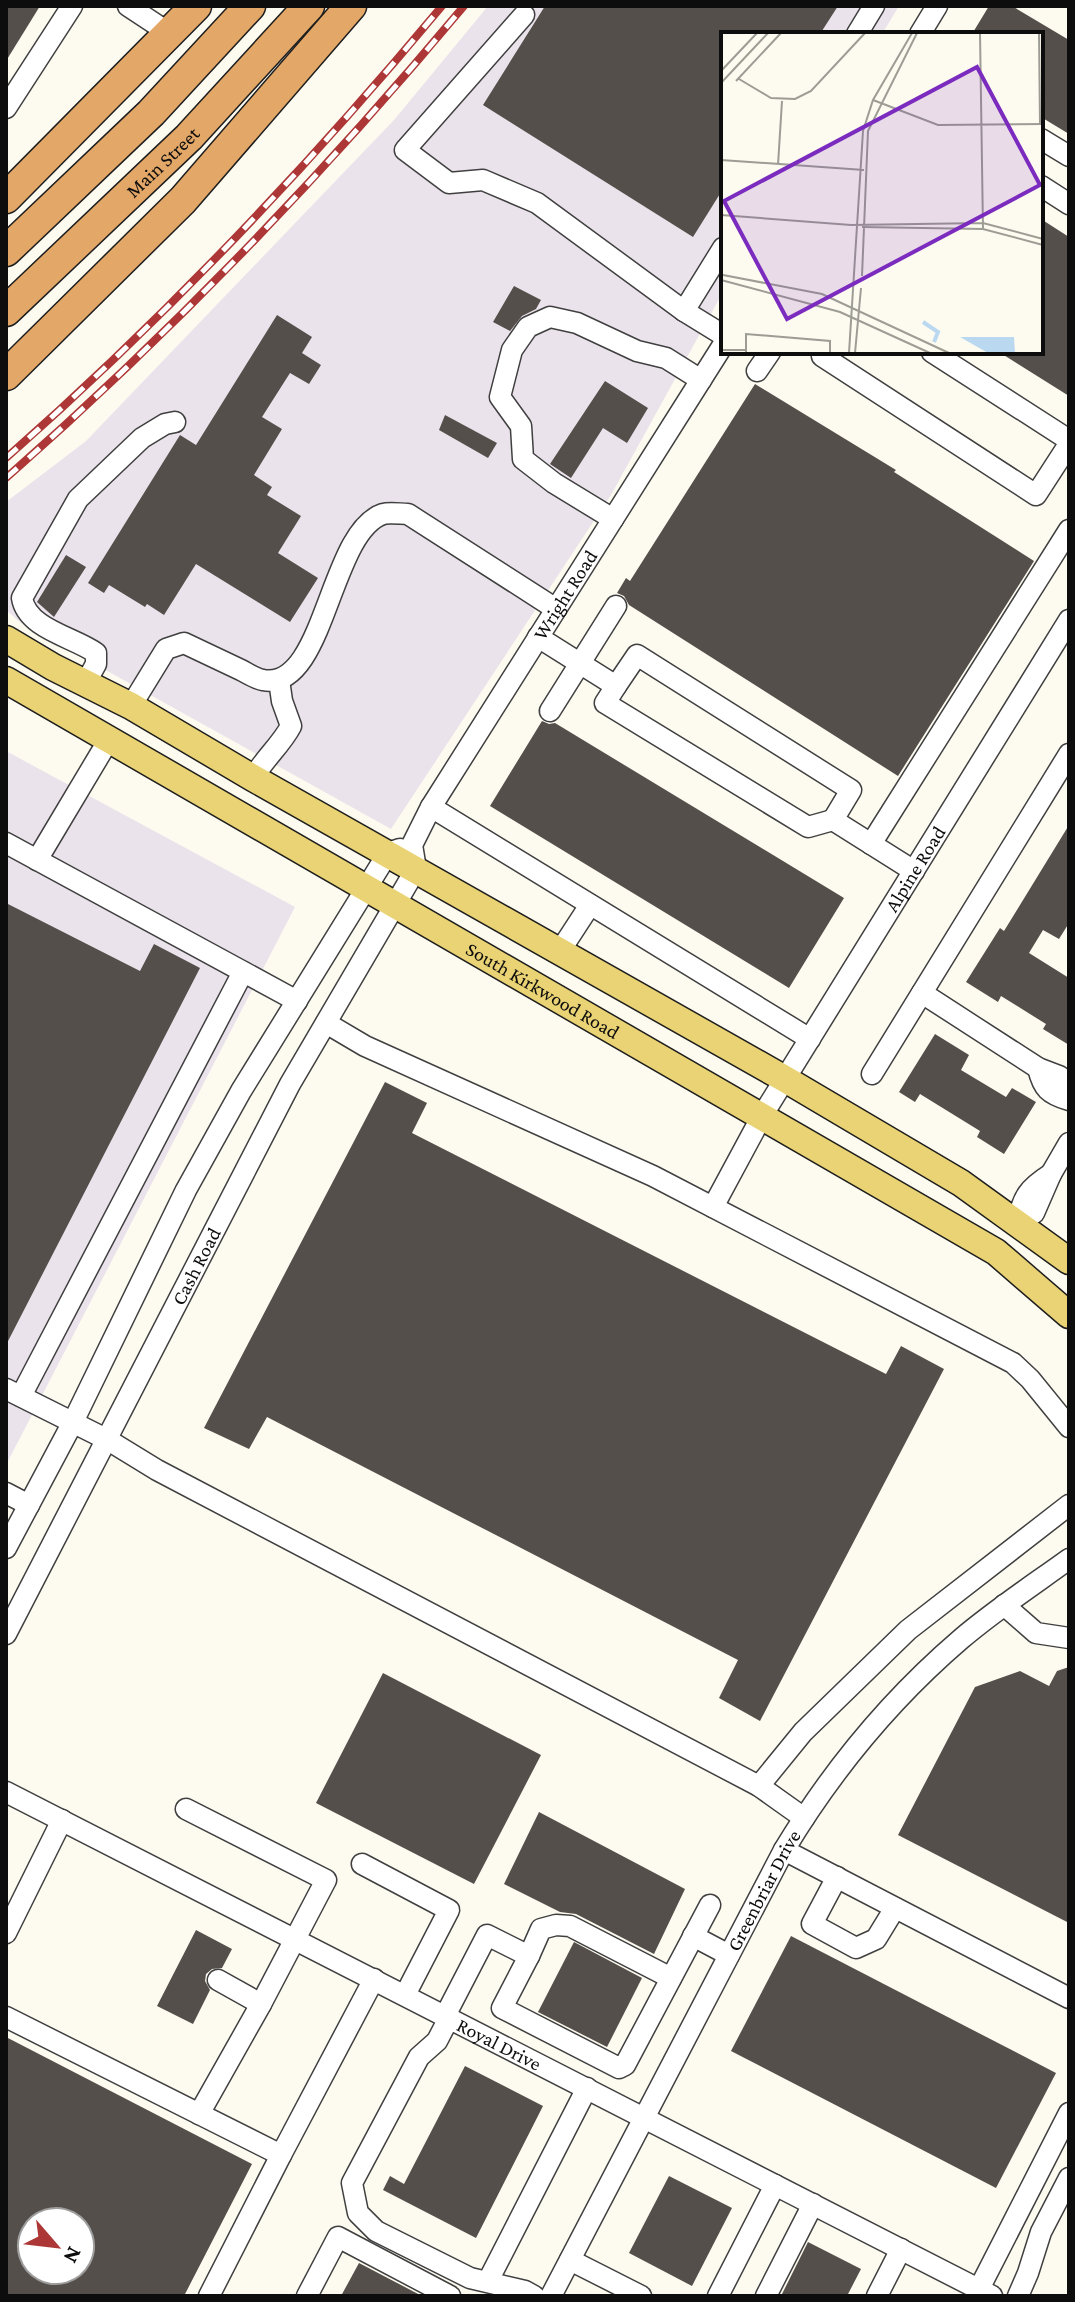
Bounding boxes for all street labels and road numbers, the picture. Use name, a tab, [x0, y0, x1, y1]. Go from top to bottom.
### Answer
street label: Main Street	[121, 122, 204, 202]
street label: Wright Road	[529, 546, 602, 644]
street label: Alpine Road	[880, 822, 950, 916]
street label: South Kirkwood Road	[462, 937, 624, 1043]
street label: Cash Road	[167, 1223, 225, 1308]
street label: Greenbriar Drive	[722, 1825, 805, 1955]
street label: Royal Drive	[453, 2014, 545, 2075]

